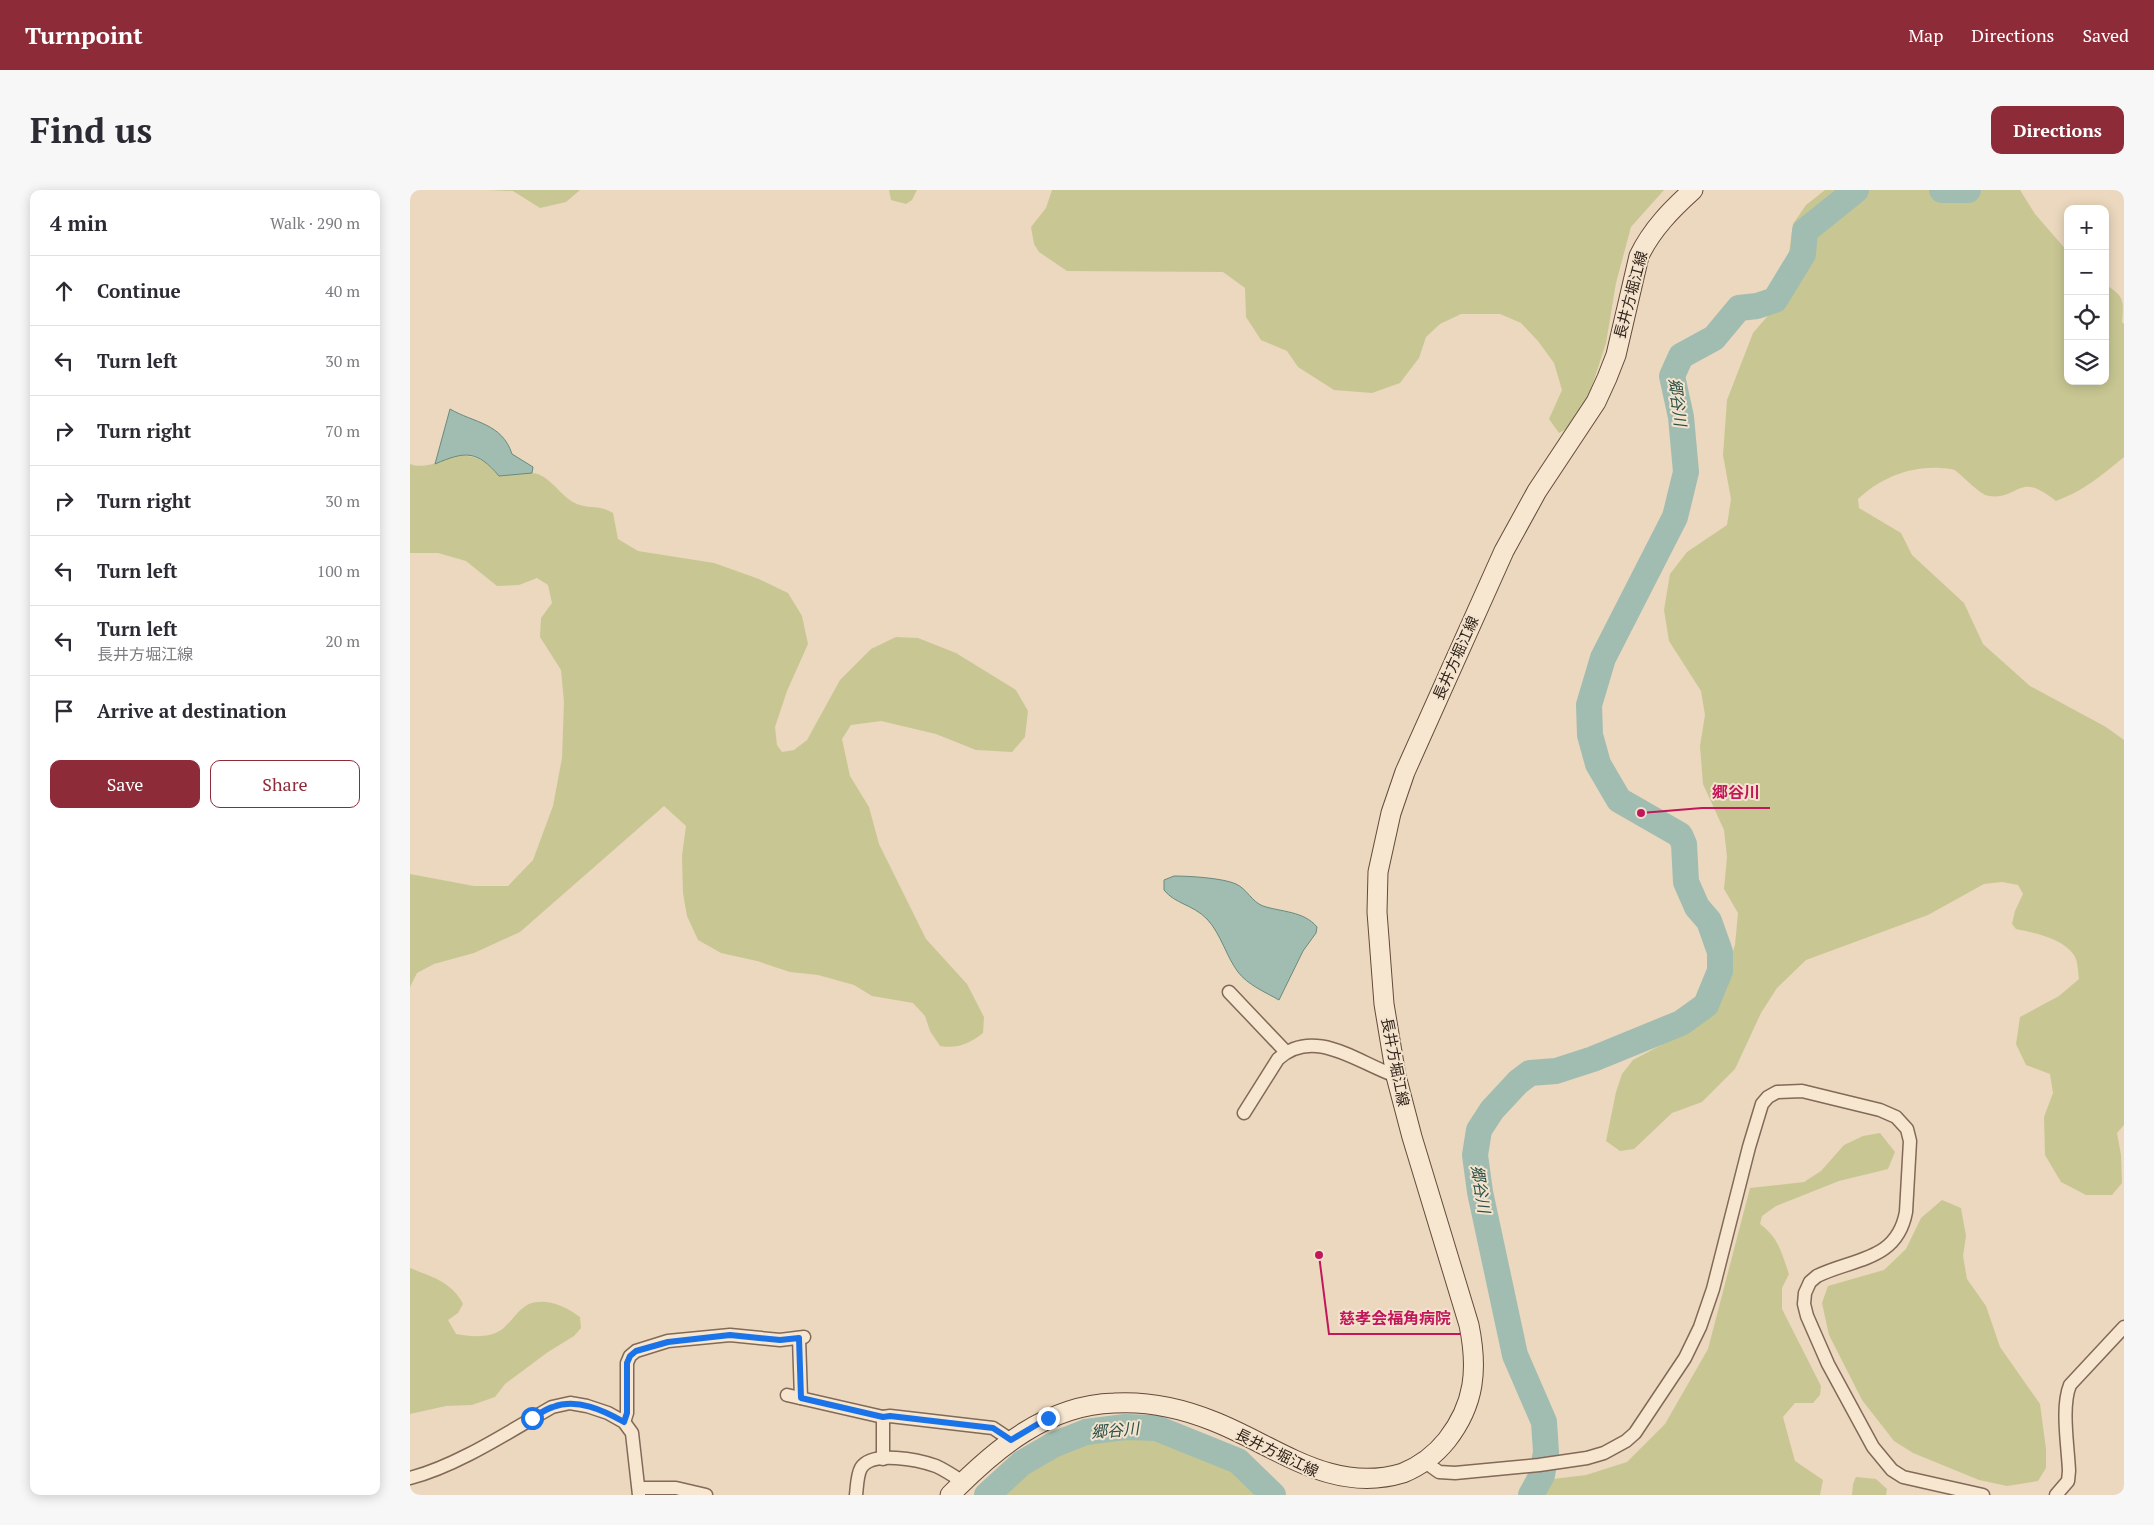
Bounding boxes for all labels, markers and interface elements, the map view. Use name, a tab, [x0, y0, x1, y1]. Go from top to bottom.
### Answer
text: Turnpoint	[25, 19, 143, 51]
text: Map	[1908, 23, 1943, 47]
text: Directions	[1971, 23, 2054, 47]
text: Saved	[2082, 23, 2129, 47]
button: Directions	[1991, 106, 2124, 154]
text: Find us	[30, 107, 152, 153]
map controls	[2064, 205, 2109, 385]
button: +	[2064, 205, 2109, 250]
text: 4 min	[50, 209, 107, 237]
text: Walk · 290 m	[270, 212, 360, 234]
street label: 長井方堀江線	[1609, 249, 1651, 341]
button: −	[2064, 250, 2109, 295]
icon: ahead	[50, 277, 78, 305]
text: Continue	[97, 278, 181, 303]
text: 40 m	[325, 280, 360, 302]
button: locate	[2064, 295, 2109, 340]
button: layers	[2064, 340, 2109, 385]
icon: left	[50, 347, 78, 375]
text: Turn left	[97, 348, 178, 373]
text: 30 m	[325, 350, 360, 372]
water label: 郷谷川	[1664, 377, 1692, 429]
icon: right	[50, 417, 78, 445]
text: Turn right	[97, 418, 191, 443]
text: 70 m	[325, 420, 360, 442]
icon: right	[50, 487, 78, 515]
text: Turn right	[97, 488, 191, 513]
text: 30 m	[325, 490, 360, 512]
icon: left	[50, 557, 78, 585]
text: Turn left	[97, 558, 178, 583]
text: 100 m	[317, 560, 360, 582]
street label: 長井方堀江線	[1428, 612, 1483, 703]
text: Turn left	[97, 616, 178, 641]
icon: left	[50, 627, 78, 655]
text: 20 m	[325, 630, 360, 652]
text: 長井方堀江線	[97, 643, 193, 665]
icon: arrive	[50, 697, 78, 725]
text: Arrive at destination	[97, 698, 286, 723]
button: Save	[50, 760, 200, 808]
button: Share	[210, 760, 360, 808]
callout: 郷谷川	[1702, 777, 1770, 808]
text: 郷谷川	[1712, 781, 1760, 803]
street label: 長井方堀江線	[1378, 1016, 1414, 1108]
water label: 郷谷川	[1466, 1164, 1496, 1216]
callout: 慈孝会福角病院	[1329, 1303, 1461, 1334]
text: 慈孝会福角病院	[1339, 1307, 1451, 1329]
route start	[521, 1407, 544, 1430]
route end	[1037, 1407, 1060, 1430]
water label: 郷谷川	[1090, 1417, 1142, 1443]
street label: 長井方堀江線	[1233, 1423, 1322, 1481]

